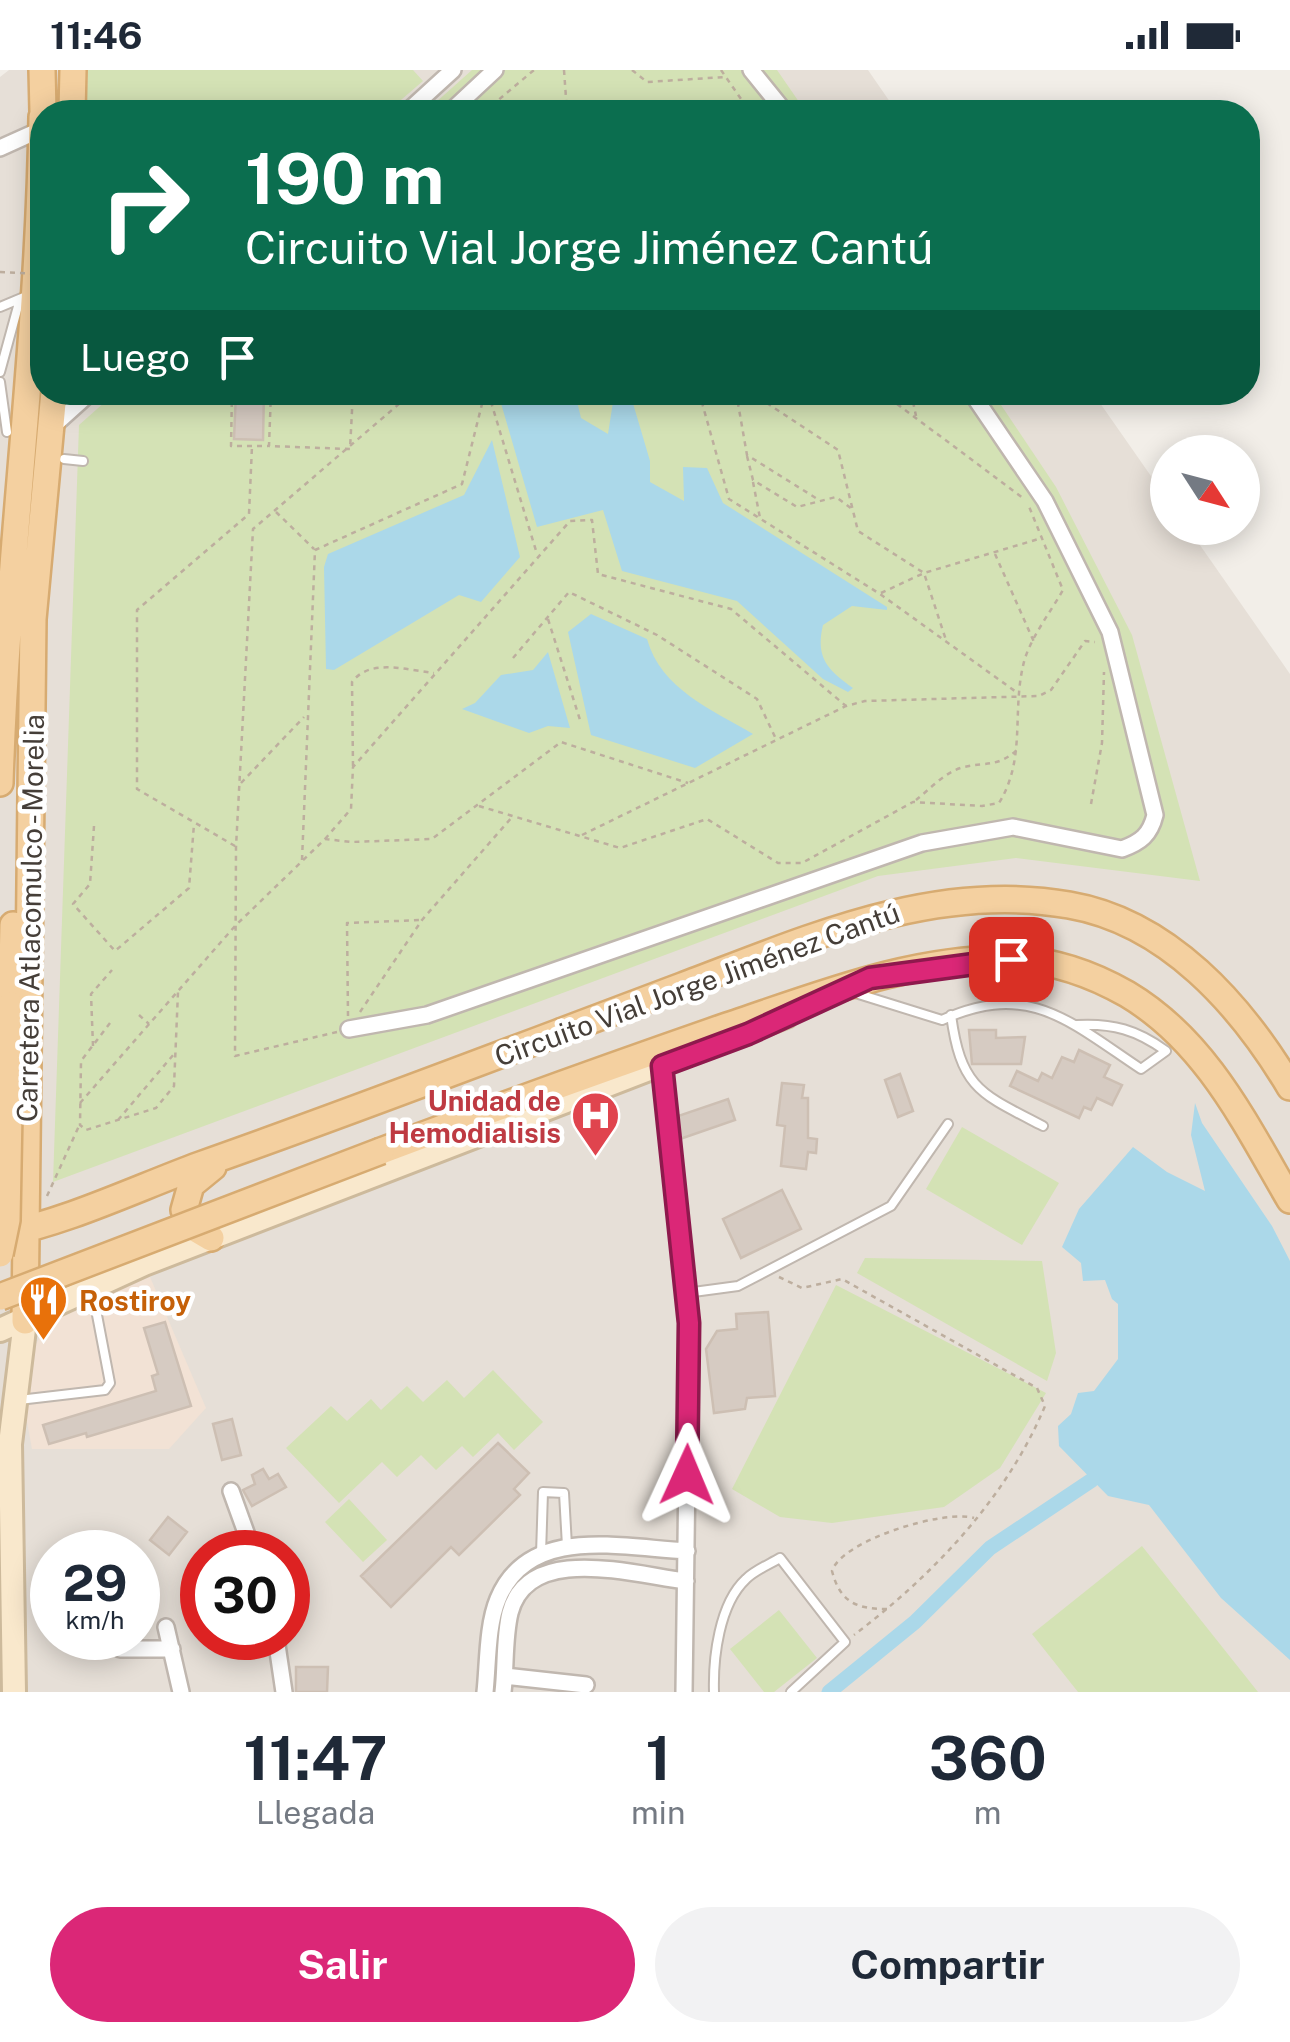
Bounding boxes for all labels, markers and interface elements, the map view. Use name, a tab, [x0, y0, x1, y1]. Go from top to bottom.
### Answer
text: 11:46	[50, 13, 143, 58]
text: 190 m	[245, 137, 444, 220]
icon: right	[80, 140, 210, 270]
text: Circuito Vial Jorge Jiménez Cantú	[245, 221, 933, 274]
icon: arrive	[210, 330, 265, 385]
text: Luego	[80, 335, 190, 380]
north arrow	[1150, 435, 1260, 545]
map controls	[1150, 435, 1260, 545]
street label: Carretera Atlacomulco - Morelia	[10, 714, 50, 1122]
street label: Circuito Vial Jorge Jiménez Cantú	[490, 895, 904, 1073]
pin	[969, 917, 1054, 1002]
icon: arrive	[984, 932, 1039, 987]
place label: Unidad de Hemodialisis	[388, 1084, 561, 1149]
hospital icon: Unidad de Hemodialisis	[570, 1090, 622, 1158]
restaurant icon: Rostiroy	[18, 1274, 70, 1342]
place label: Rostiroy	[79, 1284, 191, 1317]
position arrow	[635, 1423, 739, 1527]
speed limit sign: 30	[180, 1530, 310, 1660]
text: 29	[63, 1553, 127, 1612]
text: km/h	[66, 1605, 124, 1635]
text: 11:47	[243, 1723, 388, 1794]
text: 1	[645, 1723, 671, 1794]
text: 360	[929, 1723, 1047, 1794]
text: Llegada	[256, 1794, 375, 1831]
text: min	[631, 1794, 685, 1831]
text: m	[974, 1794, 1002, 1831]
button: Salir	[50, 1907, 635, 2022]
button: Compartir	[655, 1907, 1240, 2022]

